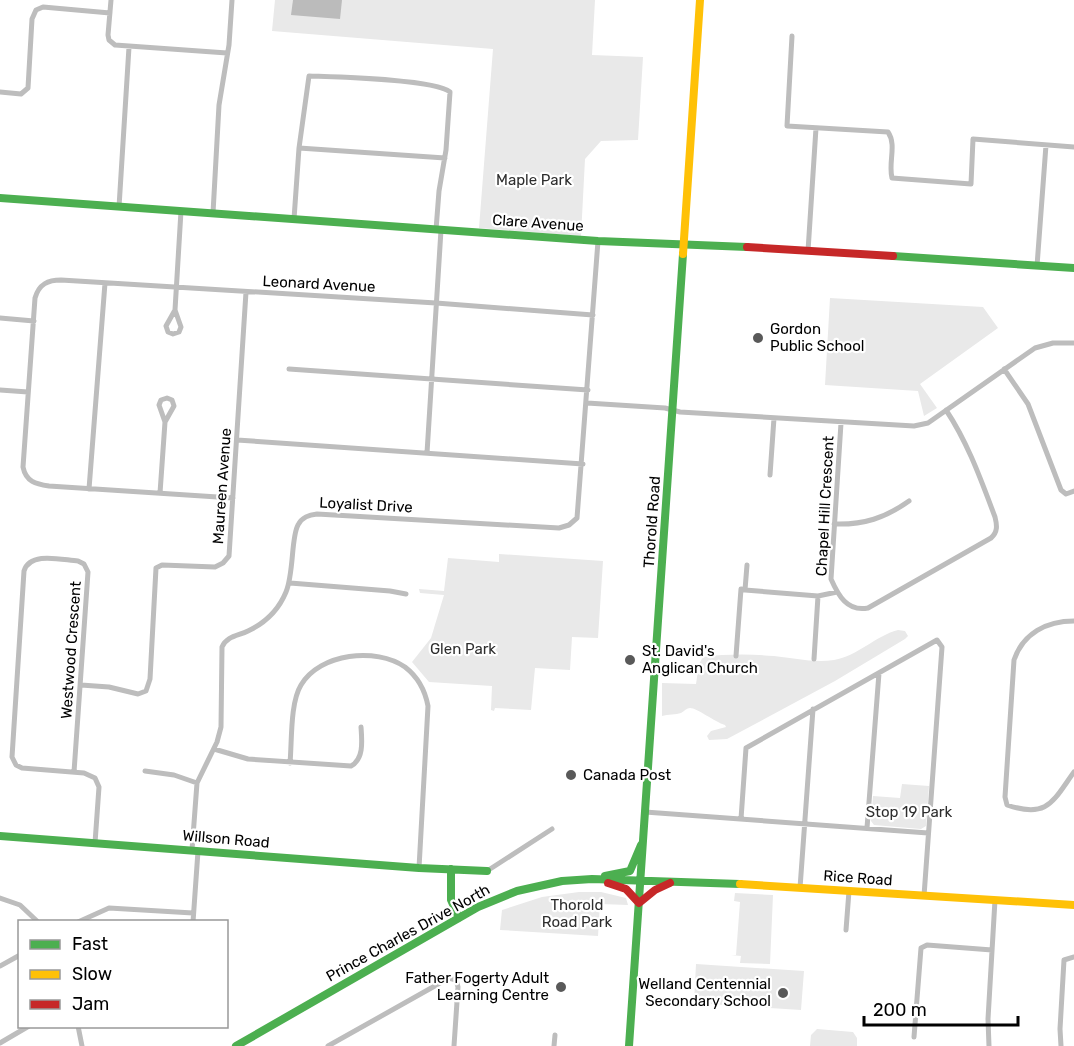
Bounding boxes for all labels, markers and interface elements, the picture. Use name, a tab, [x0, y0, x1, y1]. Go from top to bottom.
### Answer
park label: Maple Park	[496, 171, 572, 189]
street label: Clare Avenue	[492, 211, 584, 235]
street label: Leonard Avenue	[262, 272, 376, 296]
place label: Gordon Public School	[770, 320, 864, 355]
marker: Gordon Public School	[751, 331, 765, 345]
street label: Maureen Avenue	[209, 427, 235, 545]
street label: Chapel Hill Crescent	[812, 435, 838, 577]
street label: Thorold Road	[640, 475, 664, 569]
street label: Loyalist Drive	[319, 494, 413, 516]
street label: Westwood Crescent	[57, 580, 85, 720]
park label: Glen Park	[430, 640, 496, 658]
place label: St. David's Anglican Church	[642, 642, 758, 677]
marker: St. David's Anglican Church	[623, 653, 637, 667]
place label: Canada Post	[583, 766, 671, 784]
marker: Canada Post	[564, 768, 578, 782]
park label: Stop 19 Park	[866, 803, 953, 821]
street label: Willson Road	[182, 826, 270, 852]
street label: Rice Road	[823, 867, 893, 889]
street label: Prince Charles Drive North	[323, 880, 493, 986]
park label: Thorold Road Park	[542, 896, 612, 931]
legend	[18, 920, 228, 1028]
text: Fast	[72, 933, 108, 955]
text: Slow	[72, 963, 112, 985]
place label: Father Fogerty Adult Learning Centre	[405, 969, 549, 1004]
place label: Welland Centennial Secondary School	[638, 975, 771, 1010]
marker: Father Fogerty Adult Learning Centre	[554, 980, 568, 994]
marker: Welland Centennial Secondary School	[776, 986, 790, 1000]
scale bar	[864, 989, 1018, 1027]
text: Jam	[72, 993, 109, 1015]
text: 200 m	[873, 999, 927, 1021]

